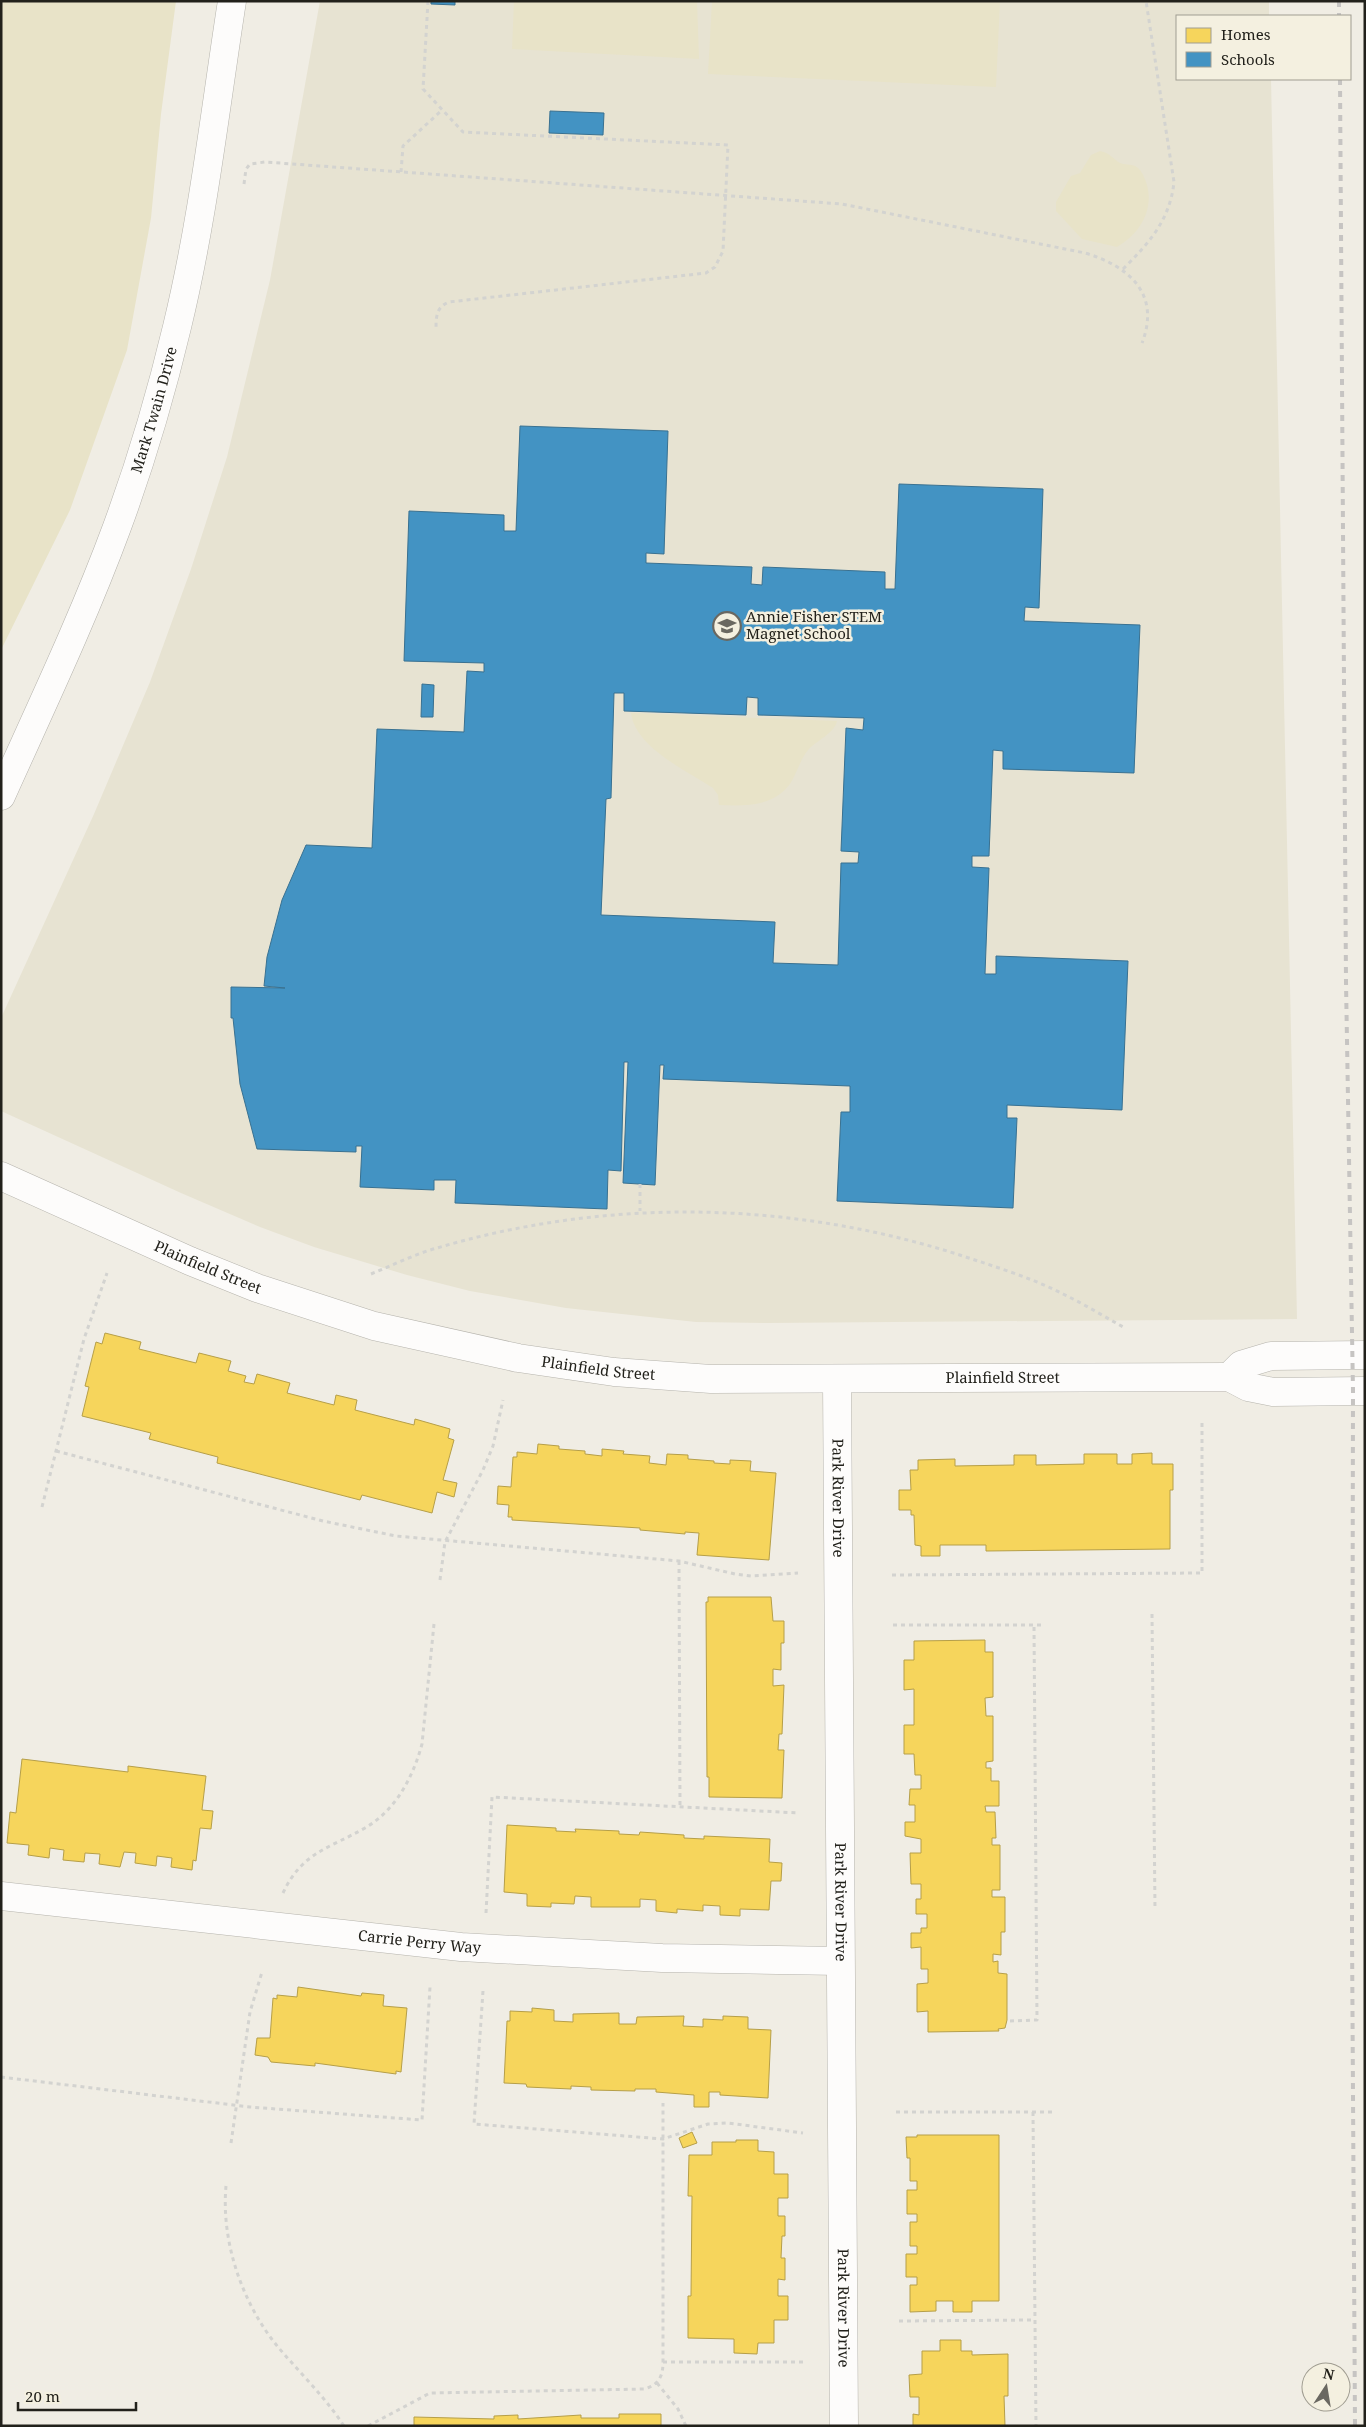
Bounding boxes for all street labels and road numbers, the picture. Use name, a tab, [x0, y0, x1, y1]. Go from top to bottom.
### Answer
street label: Mark Twain Drive	[125, 344, 181, 475]
street label: Plainfield Street	[151, 1235, 264, 1298]
street label: Plainfield Street	[540, 1351, 656, 1384]
street label: Plainfield Street	[946, 1367, 1060, 1387]
street label: Park River Drive	[828, 1438, 849, 1558]
street label: Park River Drive	[831, 1842, 852, 1962]
street label: Carrie Perry Way	[357, 1925, 482, 1957]
street label: Park River Drive	[834, 2248, 855, 2368]

